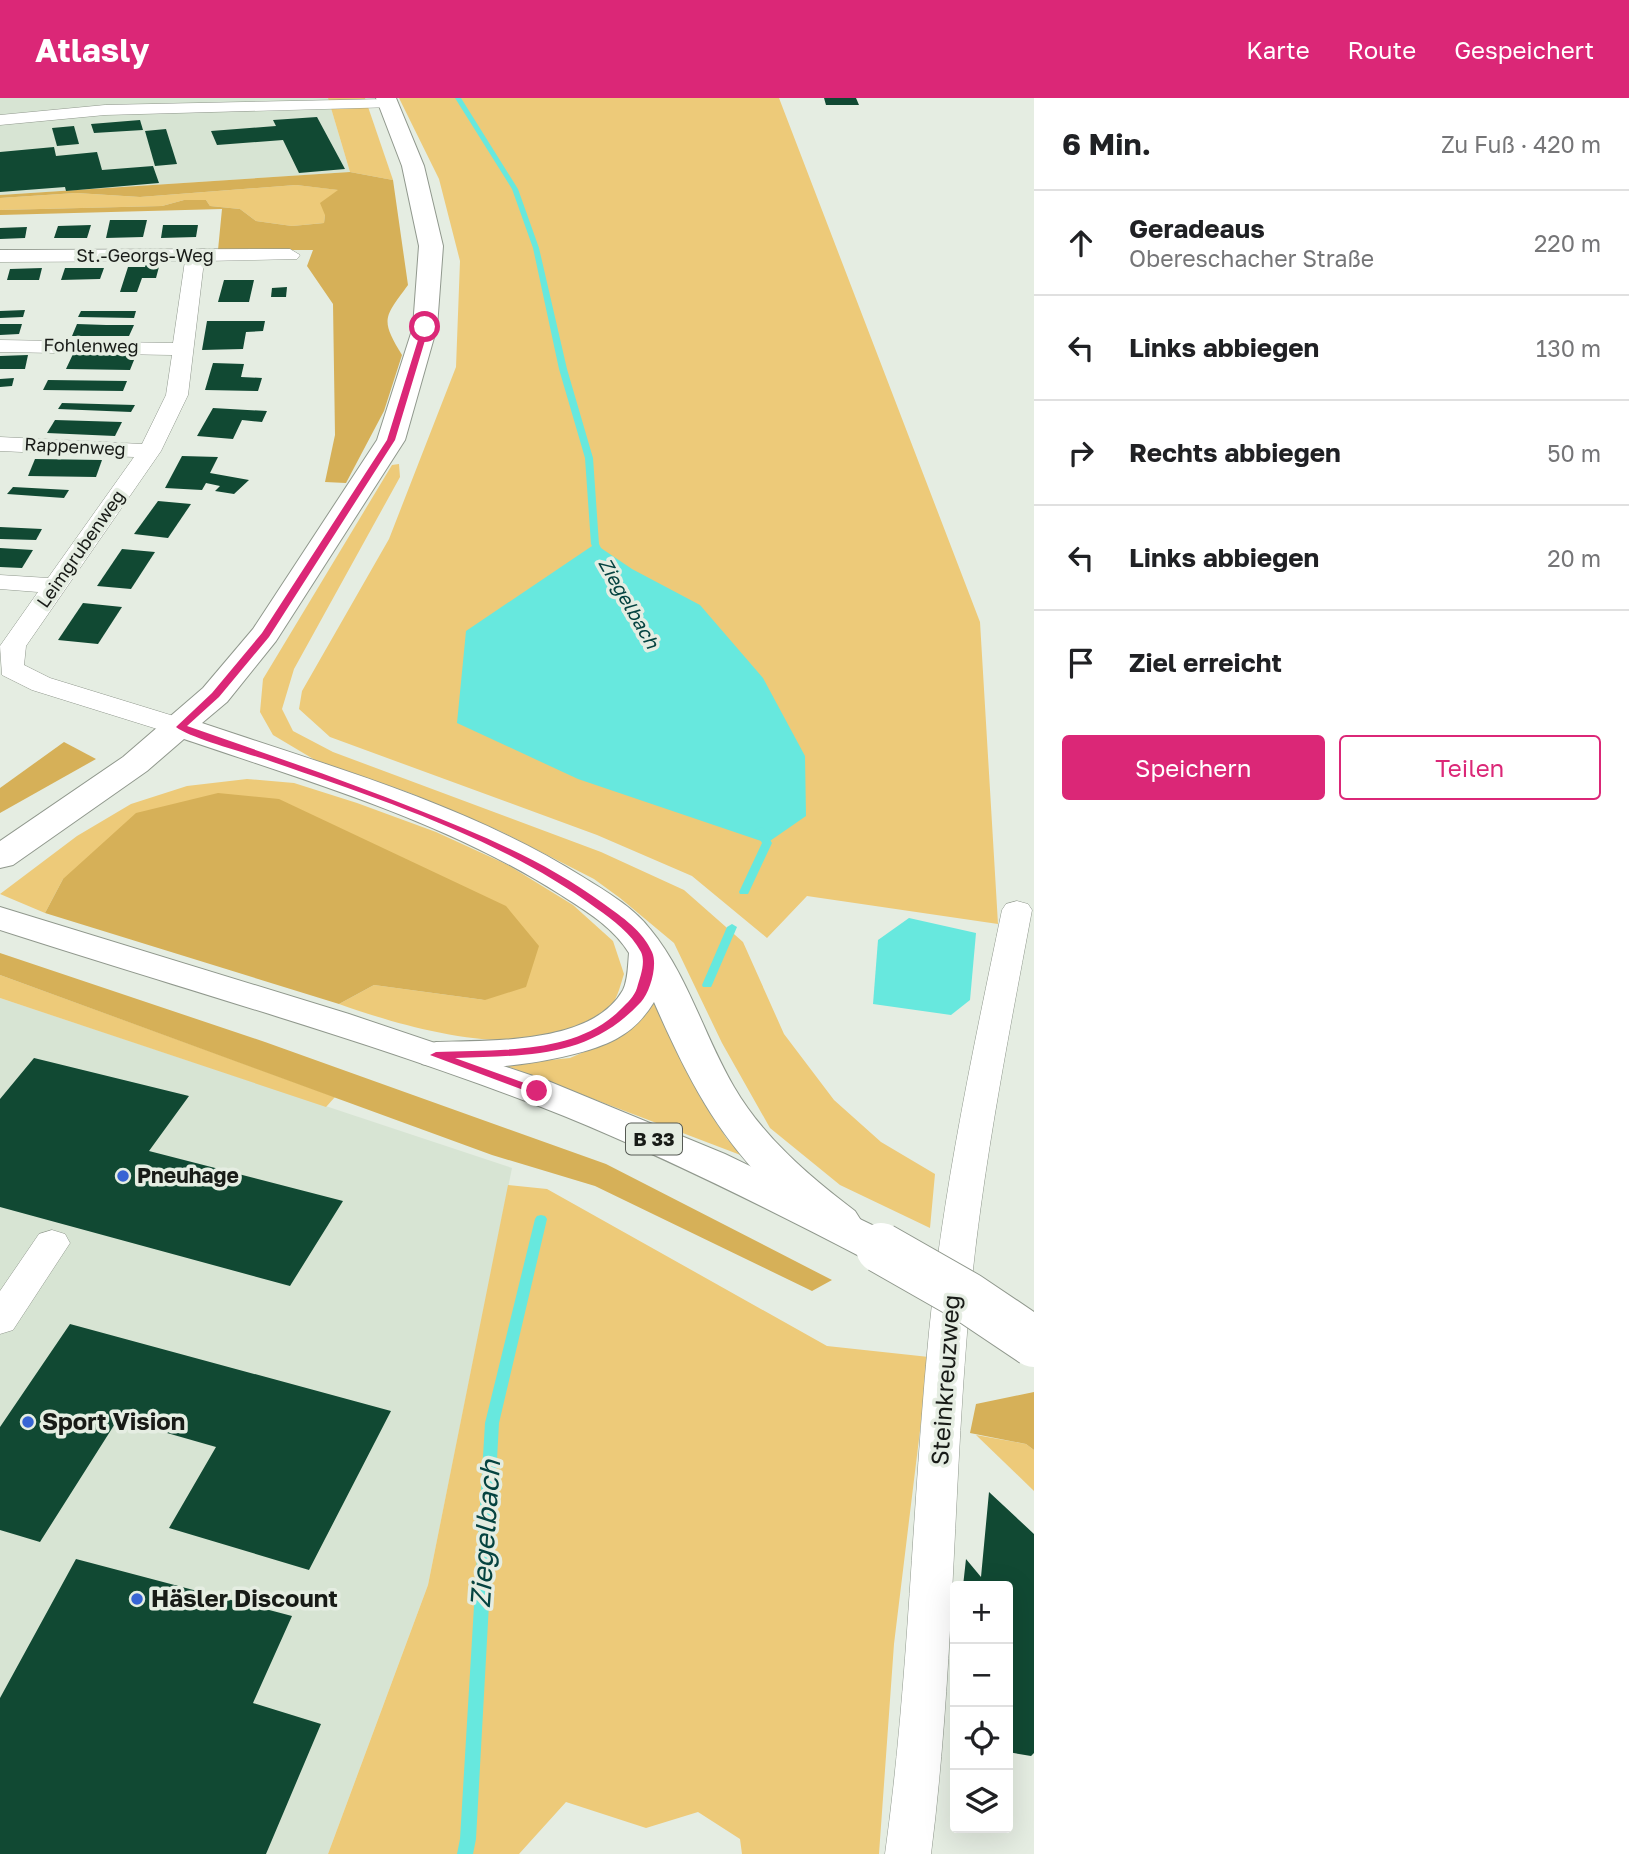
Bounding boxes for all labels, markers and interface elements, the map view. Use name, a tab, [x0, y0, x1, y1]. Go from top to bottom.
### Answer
text: Atlasly	[35, 30, 150, 69]
text: Karte	[1246, 35, 1310, 64]
text: Route	[1348, 35, 1416, 64]
text: Gespeichert	[1454, 35, 1594, 64]
text: 6 Min.	[1062, 126, 1151, 162]
text: Zu Fuß · 420 m	[1441, 130, 1601, 158]
text: Geradeaus	[1129, 213, 1265, 244]
icon: ahead	[1062, 224, 1100, 262]
text: 220 m	[1534, 229, 1601, 257]
street label: St.-Georgs-Weg	[76, 244, 214, 266]
text: Obereschacher Straße	[1129, 244, 1374, 272]
route start	[409, 311, 440, 342]
icon: left	[1062, 329, 1100, 367]
text: Links abbiegen	[1129, 332, 1319, 363]
street label: Fohlenweg	[43, 333, 139, 357]
text: 130 m	[1536, 334, 1601, 362]
street label: Rappenweg	[24, 432, 126, 460]
icon: right	[1062, 434, 1100, 472]
text: Rechts abbiegen	[1129, 437, 1341, 468]
text: 50 m	[1547, 439, 1601, 467]
street label: Leimgrubenweg	[31, 485, 129, 611]
icon: left	[1062, 539, 1100, 577]
text: Links abbiegen	[1129, 542, 1319, 573]
text: 20 m	[1547, 544, 1601, 572]
water label: Ziegelbach	[594, 553, 665, 653]
icon: arrive	[1062, 644, 1100, 682]
text: Ziel erreicht	[1129, 647, 1282, 678]
button: Speichern	[1062, 735, 1325, 800]
button: Teilen	[1339, 735, 1601, 800]
route end	[521, 1075, 552, 1106]
road number: B 33	[626, 1124, 682, 1154]
place label: Pneuhage	[137, 1162, 239, 1188]
marker: Pneuhage	[115, 1168, 131, 1184]
street label: Steinkreuzweg	[924, 1294, 965, 1466]
place label: Sport Vision	[42, 1406, 185, 1435]
marker: Sport Vision	[20, 1414, 36, 1430]
water label: Ziegelbach	[463, 1457, 506, 1609]
map controls	[950, 1581, 1013, 1833]
button: +	[950, 1581, 1013, 1644]
place label: Häsler Discount	[151, 1583, 338, 1612]
marker: Häsler Discount	[129, 1591, 145, 1607]
button: −	[950, 1644, 1013, 1707]
button: locate	[950, 1707, 1013, 1770]
button: layers	[950, 1770, 1013, 1833]

